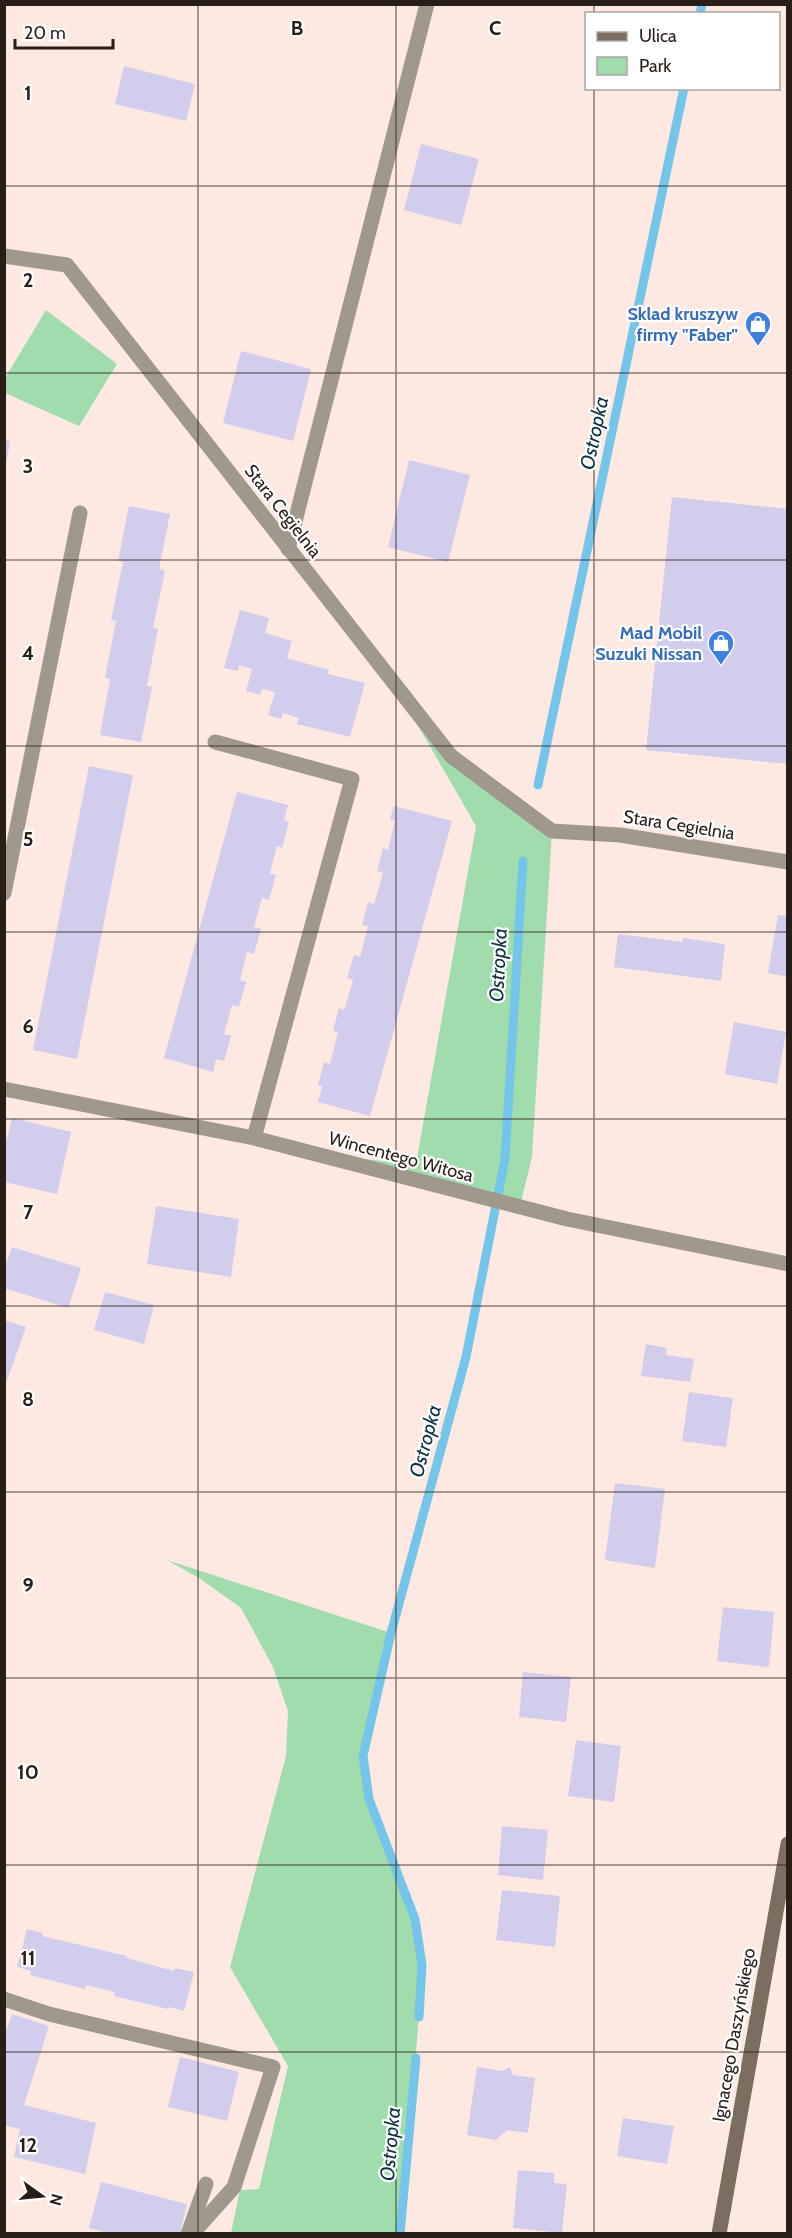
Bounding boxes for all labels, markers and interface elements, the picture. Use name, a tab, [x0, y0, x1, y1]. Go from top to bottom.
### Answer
scale bar	[15, 12, 112, 50]
legend	[585, 12, 780, 90]
text: B	[291, 16, 303, 40]
text: C	[489, 16, 501, 40]
text: 20 m	[24, 22, 66, 44]
text: Ulica	[639, 25, 677, 47]
text: Park	[639, 55, 672, 77]
text: 1	[24, 81, 32, 105]
text: 2	[23, 268, 33, 292]
place label: Sklad kruszyw firmy "Faber"	[627, 303, 738, 346]
shop icon: Sklad kruszyw firmy "Faber"	[743, 309, 773, 347]
water label: Ostropka	[575, 394, 613, 472]
text: 3	[23, 454, 33, 478]
street label: Stara Cegielnia	[240, 460, 326, 562]
place label: Mad Mobil Suzuki Nissan	[595, 622, 702, 665]
shop icon: Mad Mobil Suzuki Nissan	[706, 628, 736, 666]
text: 4	[22, 641, 34, 665]
street label: Stara Cegielnia	[622, 805, 737, 845]
text: 5	[23, 827, 33, 851]
water label: Ostropka	[484, 927, 512, 1003]
text: 6	[22, 1014, 34, 1038]
street label: Wincentego Witosa	[326, 1127, 476, 1187]
text: 7	[23, 1200, 34, 1224]
text: 8	[22, 1387, 34, 1411]
water label: Ostropka	[404, 1402, 446, 1480]
text: 9	[22, 1573, 34, 1597]
text: 10	[17, 1760, 39, 1784]
text: 11	[21, 1946, 35, 1970]
street label: Ignacego Daszyńskiego	[708, 1946, 760, 2124]
water label: Ostropka	[375, 2106, 405, 2182]
text: 12	[19, 2133, 37, 2157]
north arrow	[12, 2166, 72, 2226]
text: N	[45, 2192, 67, 2208]

